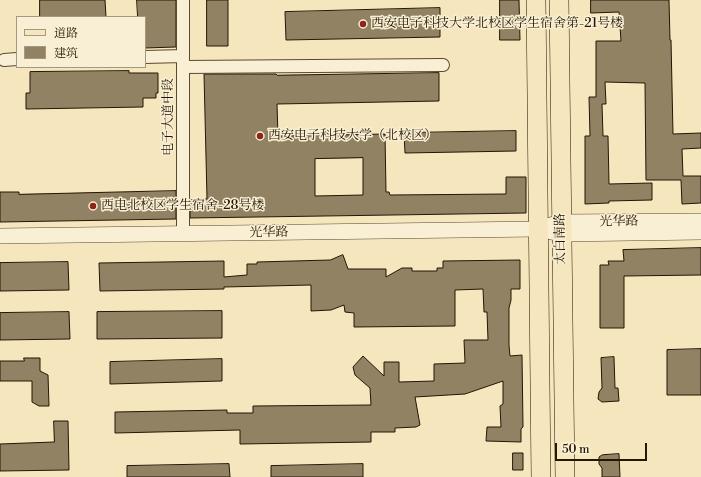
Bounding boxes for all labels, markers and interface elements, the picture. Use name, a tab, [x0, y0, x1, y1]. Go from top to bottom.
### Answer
legend	[16, 16, 146, 68]
place label: 西安电子科技大学北校区学生宿舍第-21号楼	[371, 16, 623, 32]
marker: 西安电子科技大学北校区学生宿舍第-21号楼	[358, 19, 368, 29]
text: 道路	[54, 26, 78, 41]
text: 建筑	[54, 46, 78, 61]
street label: 电子大道中段	[161, 78, 177, 156]
place label: 西安电子科技大学（北校区）	[268, 128, 437, 144]
marker: 西安电子科技大学（北校区）	[255, 131, 265, 141]
place label: 西电北校区学生宿舍-28号楼	[101, 198, 265, 214]
marker: 西电北校区学生宿舍-28号楼	[88, 201, 98, 211]
street label: 太白南路	[553, 213, 569, 265]
street label: 光华路	[599, 214, 639, 230]
street label: 光华路	[249, 225, 289, 241]
scale bar	[557, 435, 649, 461]
text: 50 m	[562, 442, 590, 457]

